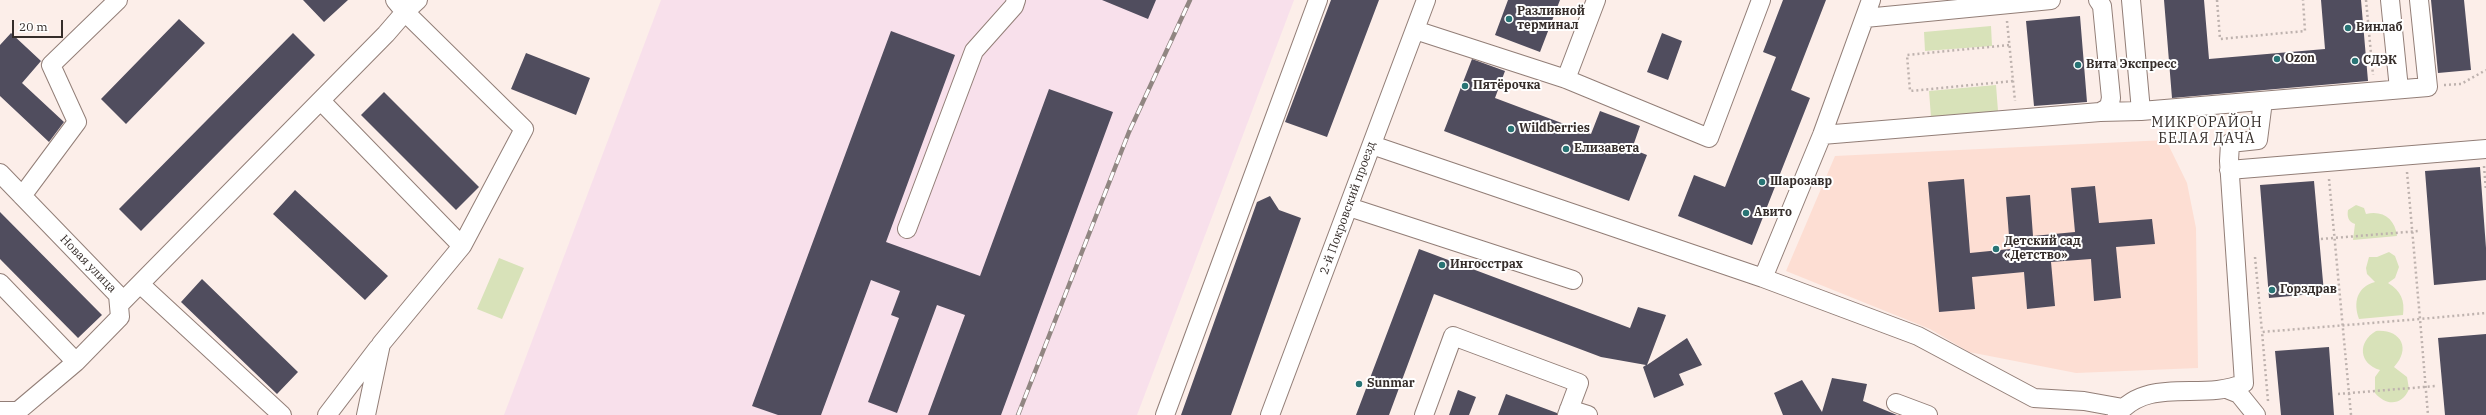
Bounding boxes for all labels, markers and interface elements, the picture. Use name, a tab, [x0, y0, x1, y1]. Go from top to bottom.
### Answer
place label: Разливной терминал	[1517, 5, 1585, 33]
scale bar	[14, 12, 65, 38]
marker: Разливной терминал	[1504, 14, 1514, 24]
text: 20 m	[19, 19, 48, 34]
place label: Винлаб	[2356, 21, 2402, 35]
marker: Винлаб	[2343, 23, 2353, 33]
place label: Ozon	[2285, 52, 2315, 66]
marker: Ozon	[2272, 54, 2282, 64]
place label: СДЭК	[2363, 54, 2397, 68]
marker: СДЭК	[2350, 56, 2360, 66]
place label: Вита Экспресс	[2086, 58, 2177, 72]
marker: Вита Экспресс	[2073, 60, 2083, 70]
place label: Пятёрочка	[1473, 79, 1541, 93]
marker: Пятёрочка	[1460, 81, 1470, 91]
district label: МИКРОРАЙОН БЕЛАЯ ДАЧА	[2151, 115, 2263, 148]
place label: Wildberries	[1519, 122, 1590, 136]
marker: Wildberries	[1506, 124, 1516, 134]
street label: 2-й Покровский проезд	[1317, 139, 1379, 277]
place label: Елизавета	[1574, 142, 1639, 156]
marker: Елизавета	[1561, 144, 1571, 154]
place label: Шарозавр	[1770, 175, 1832, 189]
marker: Шарозавр	[1757, 177, 1767, 187]
place label: Авито	[1754, 206, 1792, 220]
marker: Авито	[1741, 208, 1751, 218]
street label: Новая улица	[57, 232, 119, 296]
place label: Детский сад «Детство»	[2004, 235, 2081, 263]
marker: Детский сад «Детство»	[1991, 244, 2001, 254]
place label: Ингосстрах	[1450, 258, 1523, 272]
marker: Ингосстрах	[1437, 260, 1447, 270]
place label: Горздрав	[2280, 283, 2337, 297]
marker: Горздрав	[2267, 285, 2277, 295]
place label: Sunmar	[1367, 377, 1415, 391]
marker: Sunmar	[1354, 379, 1364, 389]

